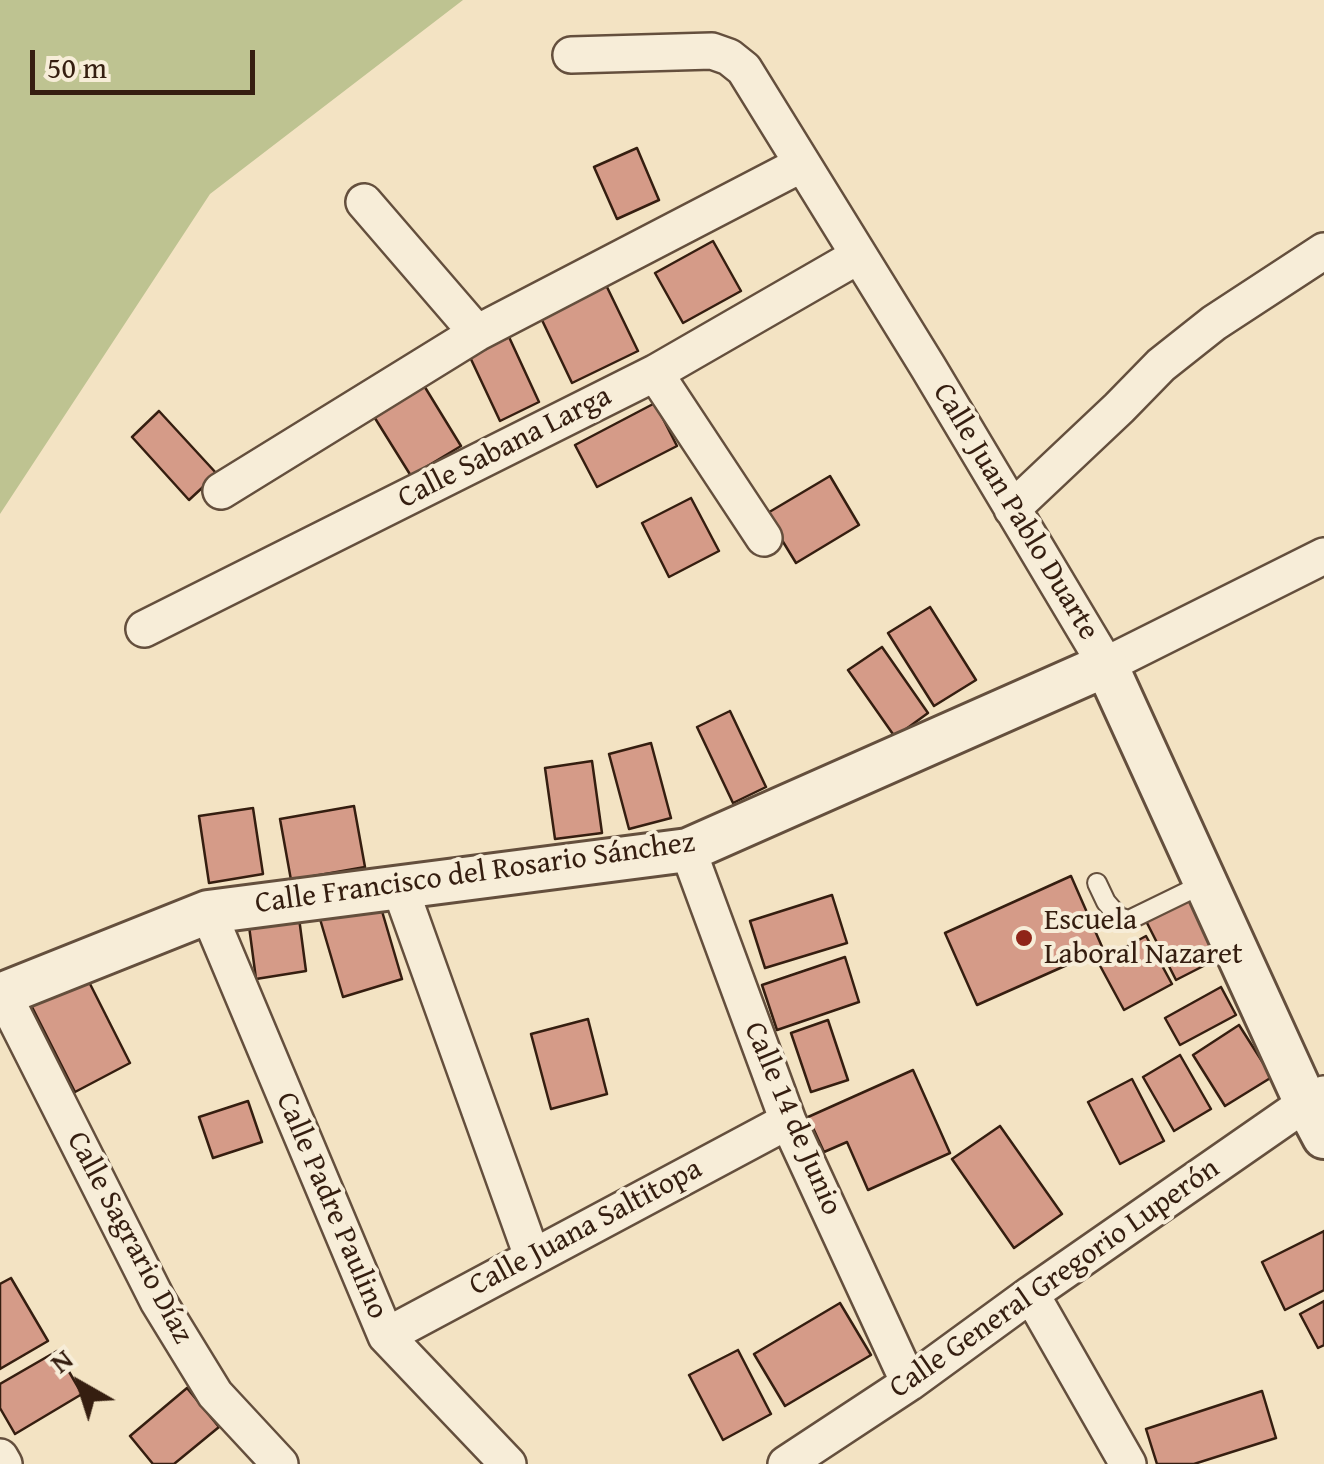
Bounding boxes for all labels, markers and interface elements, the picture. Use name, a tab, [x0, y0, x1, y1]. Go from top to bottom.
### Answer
scale bar	[35, 30, 260, 92]
text: 50 m	[47, 45, 107, 89]
street label: Calle Juan Pablo Duarte	[924, 377, 1106, 647]
street label: Calle Sabana Larga	[392, 379, 618, 517]
street label: Calle Francisco del Rosario Sánchez	[253, 825, 697, 923]
place label: Escuela Laboral Nazaret	[1044, 903, 1243, 974]
marker: Escuela Laboral Nazaret	[1013, 927, 1035, 949]
street label: Calle 14 de Junio	[735, 1017, 849, 1221]
street label: Calle Padre Paulino	[267, 1087, 395, 1325]
street label: Calle Sagrario Díaz	[58, 1126, 200, 1350]
street label: Calle General Gregorio Luperón	[883, 1151, 1227, 1407]
street label: Calle Juana Saltitopa	[464, 1152, 708, 1304]
north arrow	[30, 1334, 130, 1434]
text: N	[41, 1338, 81, 1382]

